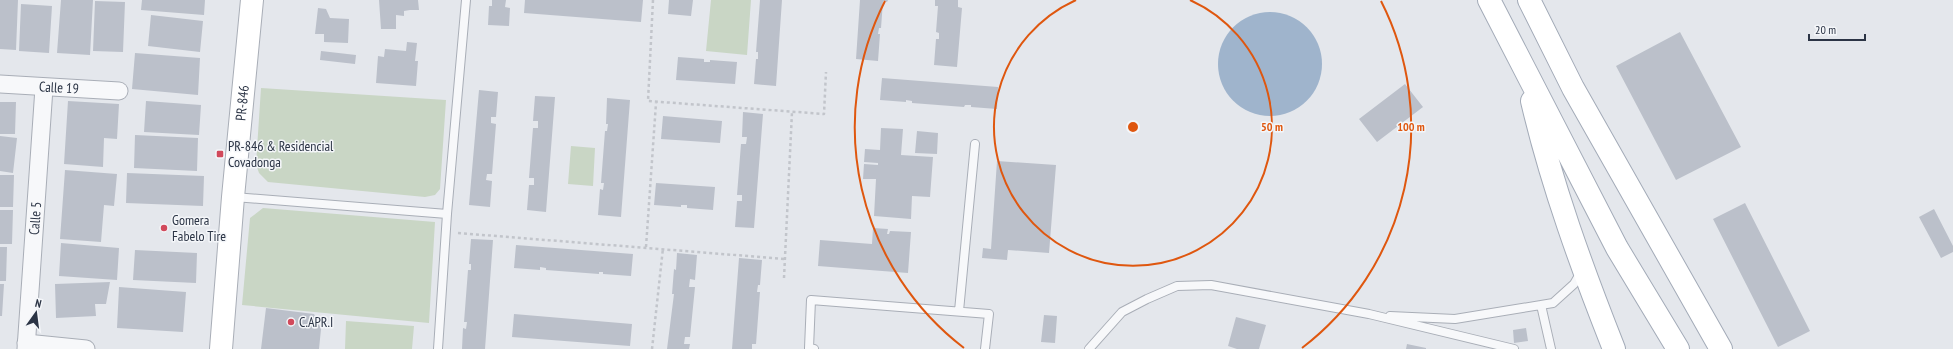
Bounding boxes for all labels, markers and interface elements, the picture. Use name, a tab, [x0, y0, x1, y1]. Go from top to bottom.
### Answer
scale bar	[1809, 16, 1865, 42]
text: 20 m	[1815, 22, 1836, 37]
street label: Calle 19	[39, 77, 79, 98]
street label: PR-846	[231, 84, 253, 122]
text: 50 m	[1261, 119, 1283, 134]
text: 100 m	[1397, 119, 1425, 134]
centre of rings	[1126, 120, 1140, 134]
place label: PR-846 & Residencial Covadonga	[228, 137, 334, 171]
marker: PR-846 & Residencial Covadonga	[215, 149, 225, 159]
street label: Calle 5	[25, 201, 45, 236]
place label: Gomera Fabelo Tire	[172, 211, 226, 245]
marker: Gomera Fabelo Tire	[159, 223, 169, 233]
north arrow	[16, 293, 56, 333]
text: N	[34, 296, 43, 311]
place label: C.APR.I	[299, 313, 333, 331]
marker: C.APR.I	[286, 317, 296, 327]

